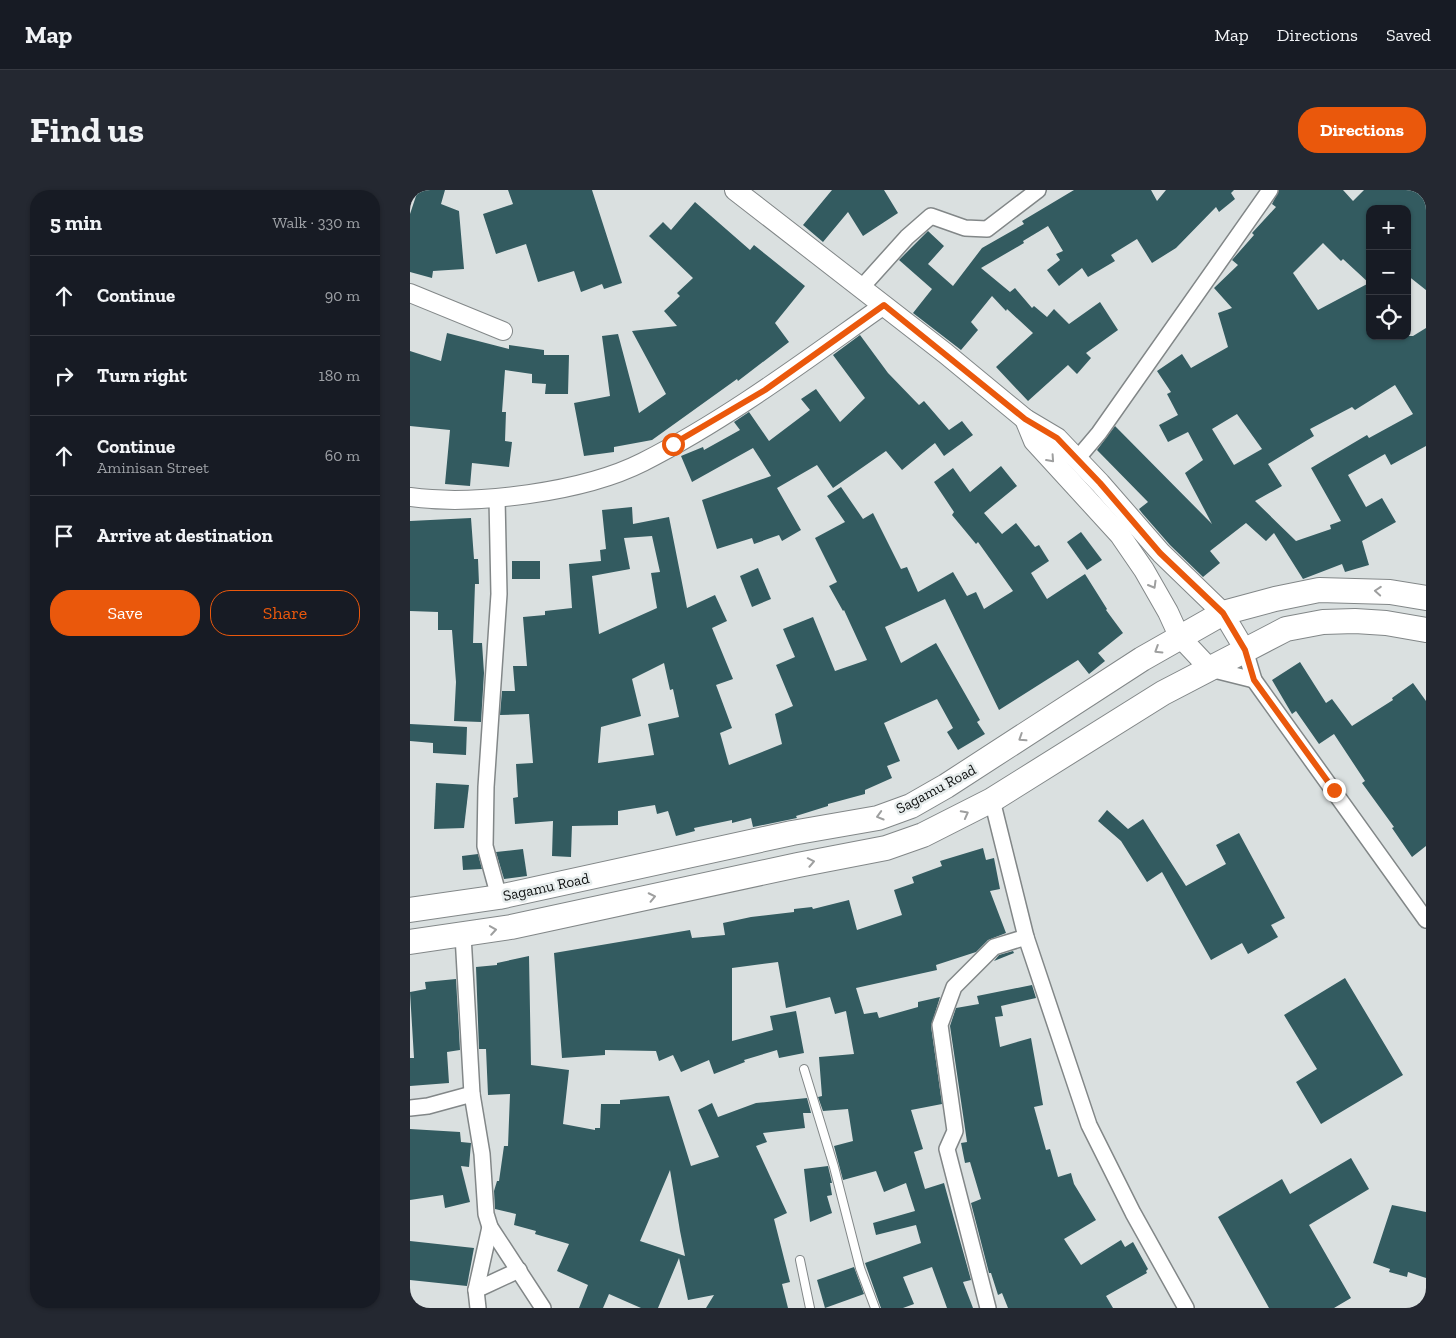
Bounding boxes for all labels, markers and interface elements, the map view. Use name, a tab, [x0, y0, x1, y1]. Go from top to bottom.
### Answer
text: Map	[25, 20, 72, 49]
text: Map	[1214, 24, 1249, 46]
text: Directions	[1277, 24, 1358, 46]
text: Saved	[1386, 24, 1431, 46]
button: Directions	[1298, 107, 1426, 153]
text: Find us	[30, 109, 144, 151]
map controls	[1366, 205, 1411, 340]
button: +	[1366, 205, 1411, 250]
text: 5 min	[50, 210, 102, 235]
text: Walk · 330 m	[272, 213, 360, 232]
button: −	[1366, 250, 1411, 295]
icon: ahead	[50, 282, 78, 310]
text: Continue	[97, 284, 175, 307]
text: 90 m	[325, 286, 360, 305]
button: locate	[1366, 295, 1411, 340]
icon: right	[50, 362, 78, 390]
text: Turn right	[97, 364, 187, 387]
text: 180 m	[319, 366, 360, 385]
route start	[662, 433, 685, 456]
text: Continue	[97, 435, 175, 458]
icon: ahead	[50, 442, 78, 470]
text: 60 m	[325, 446, 360, 465]
one-way arrow	[1045, 454, 1054, 463]
text: Aminisan Street	[97, 458, 209, 477]
icon: arrive	[50, 522, 78, 550]
text: Arrive at destination	[97, 524, 273, 547]
one-way arrow	[1147, 580, 1157, 589]
one-way arrow	[1374, 585, 1382, 596]
button: Save	[50, 590, 200, 636]
button: Share	[210, 590, 360, 636]
one-way arrow	[1154, 643, 1163, 653]
one-way arrow	[1018, 732, 1027, 741]
street label: Sagamu Road	[893, 760, 980, 818]
route end	[1323, 779, 1346, 802]
one-way arrow	[959, 810, 968, 820]
one-way arrow	[876, 811, 884, 821]
one-way arrow	[806, 858, 815, 868]
street label: Sagamu Road	[501, 869, 592, 905]
one-way arrow	[647, 892, 656, 902]
one-way arrow	[489, 926, 497, 936]

